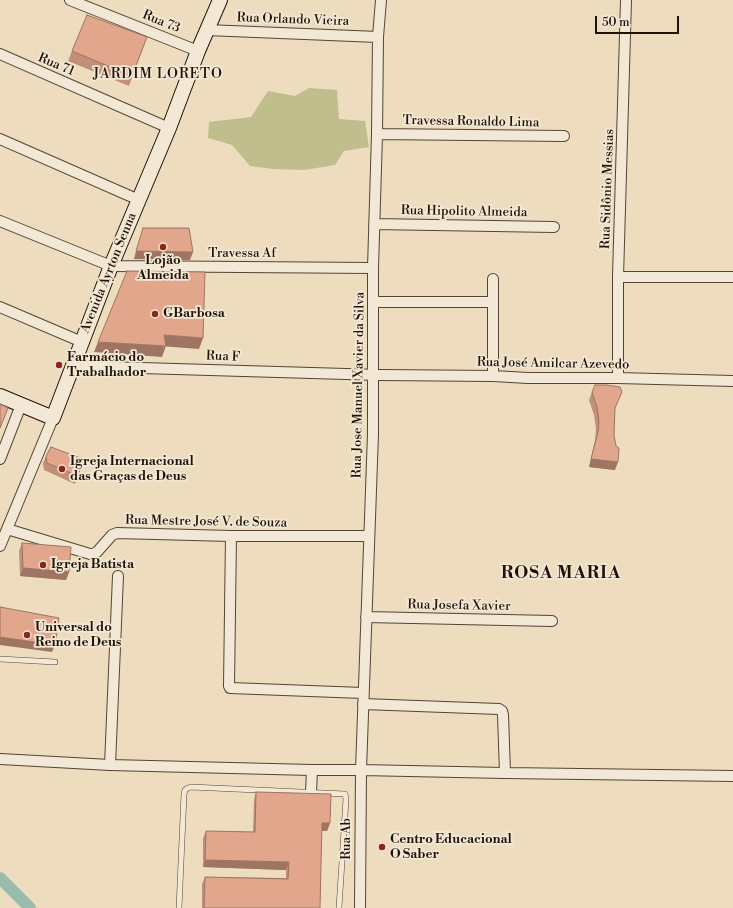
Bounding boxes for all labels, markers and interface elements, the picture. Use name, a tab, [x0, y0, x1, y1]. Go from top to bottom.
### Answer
street label: Rua 73	[140, 7, 182, 37]
scale bar	[597, 8, 681, 34]
street label: Rua Orlando Vieira	[236, 10, 350, 30]
text: 50 m	[602, 15, 630, 30]
street label: Rua 71	[35, 50, 77, 80]
district label: JARDIM LORETO	[93, 67, 223, 83]
street label: Travessa Ronaldo Lima	[403, 113, 539, 131]
street label: Rua Sidônio Messias	[598, 129, 618, 249]
street label: Rua Hipolito Almeida	[401, 203, 527, 221]
street label: Avenida Ayrton Senna	[78, 210, 140, 336]
marker: Lojão Almeida	[158, 242, 168, 252]
street label: Travessa Af	[208, 246, 276, 262]
place label: Lojão Almeida	[137, 253, 189, 284]
street label: Rua Jose Manuel Xavier da Silva	[350, 292, 368, 478]
place label: GBarbosa	[163, 306, 225, 322]
marker: GBarbosa	[150, 309, 160, 319]
street label: Rua F	[206, 349, 240, 365]
place label: Farmácio do Trabalhador	[67, 350, 146, 381]
street label: Rua José Amilcar Azevedo	[477, 355, 629, 373]
marker: Farmácio do Trabalhador	[54, 360, 64, 370]
place label: Igreja Internacional das Graças de Deus	[70, 454, 194, 485]
marker: Igreja Internacional das Graças de Deus	[57, 464, 67, 474]
street label: Rua Mestre José V. de Souza	[125, 513, 287, 531]
place label: Igreja Batista	[51, 557, 134, 573]
marker: Igreja Batista	[38, 560, 48, 570]
district label: ROSA MARIA	[501, 564, 621, 584]
street label: Rua Josefa Xavier	[407, 597, 511, 615]
place label: Universal do Reino de Deus	[35, 620, 121, 651]
marker: Universal do Reino de Deus	[22, 630, 32, 640]
street label: Rua Ab	[339, 818, 355, 860]
place label: Centro Educacional O Saber	[390, 832, 512, 863]
marker: Centro Educacional O Saber	[377, 842, 387, 852]

